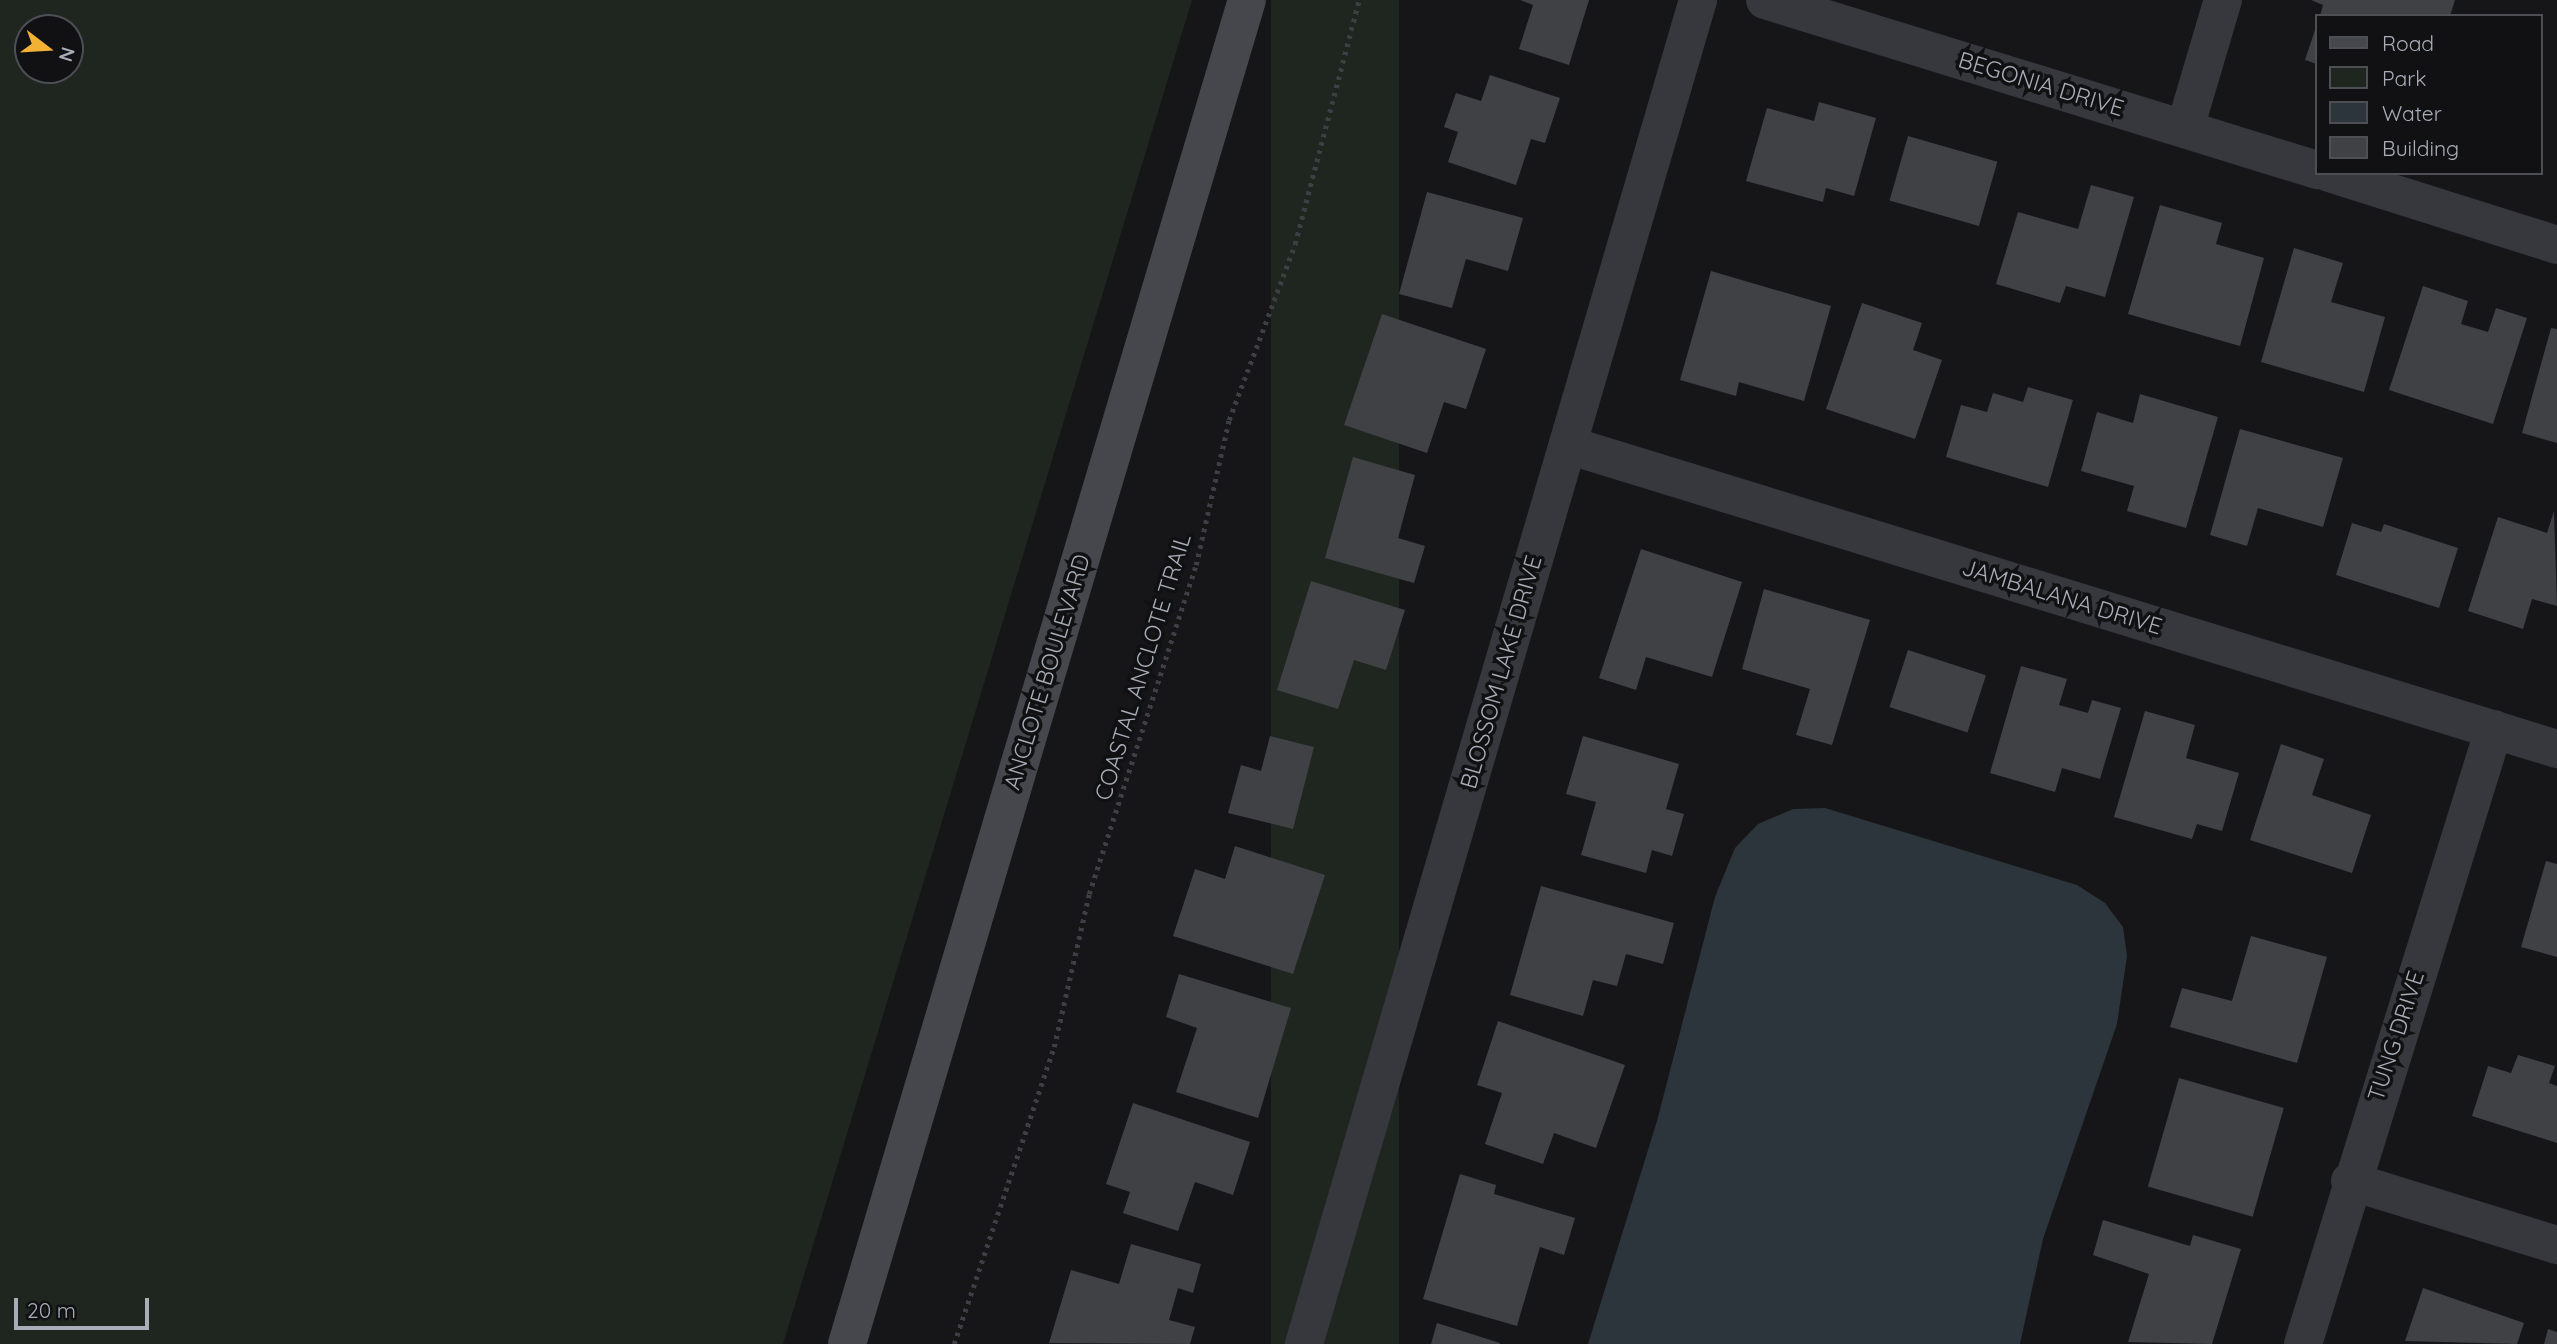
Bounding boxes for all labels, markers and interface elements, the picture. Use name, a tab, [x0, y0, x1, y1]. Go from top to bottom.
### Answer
north arrow	[14, 14, 84, 84]
legend	[2316, 14, 2543, 175]
text: Road	[2382, 30, 2434, 56]
text: N	[54, 44, 81, 65]
street label: BEGONIA DRIVE	[1955, 46, 2127, 122]
text: Park	[2382, 65, 2426, 91]
text: Water	[2382, 100, 2442, 126]
text: Building	[2382, 135, 2459, 161]
street label: COASTAL ANCLOTE TRAIL	[1089, 530, 1197, 804]
street label: ANCLOTE BOULEVARD	[998, 551, 1096, 793]
street label: BLOSSOM LAKE DRIVE	[1454, 552, 1548, 792]
street label: JAMBALANA DRIVE	[1959, 553, 2165, 641]
street label: TUNG DRIVE	[2362, 967, 2430, 1105]
scale bar	[18, 1284, 152, 1328]
text: 20 m	[27, 1297, 76, 1323]

